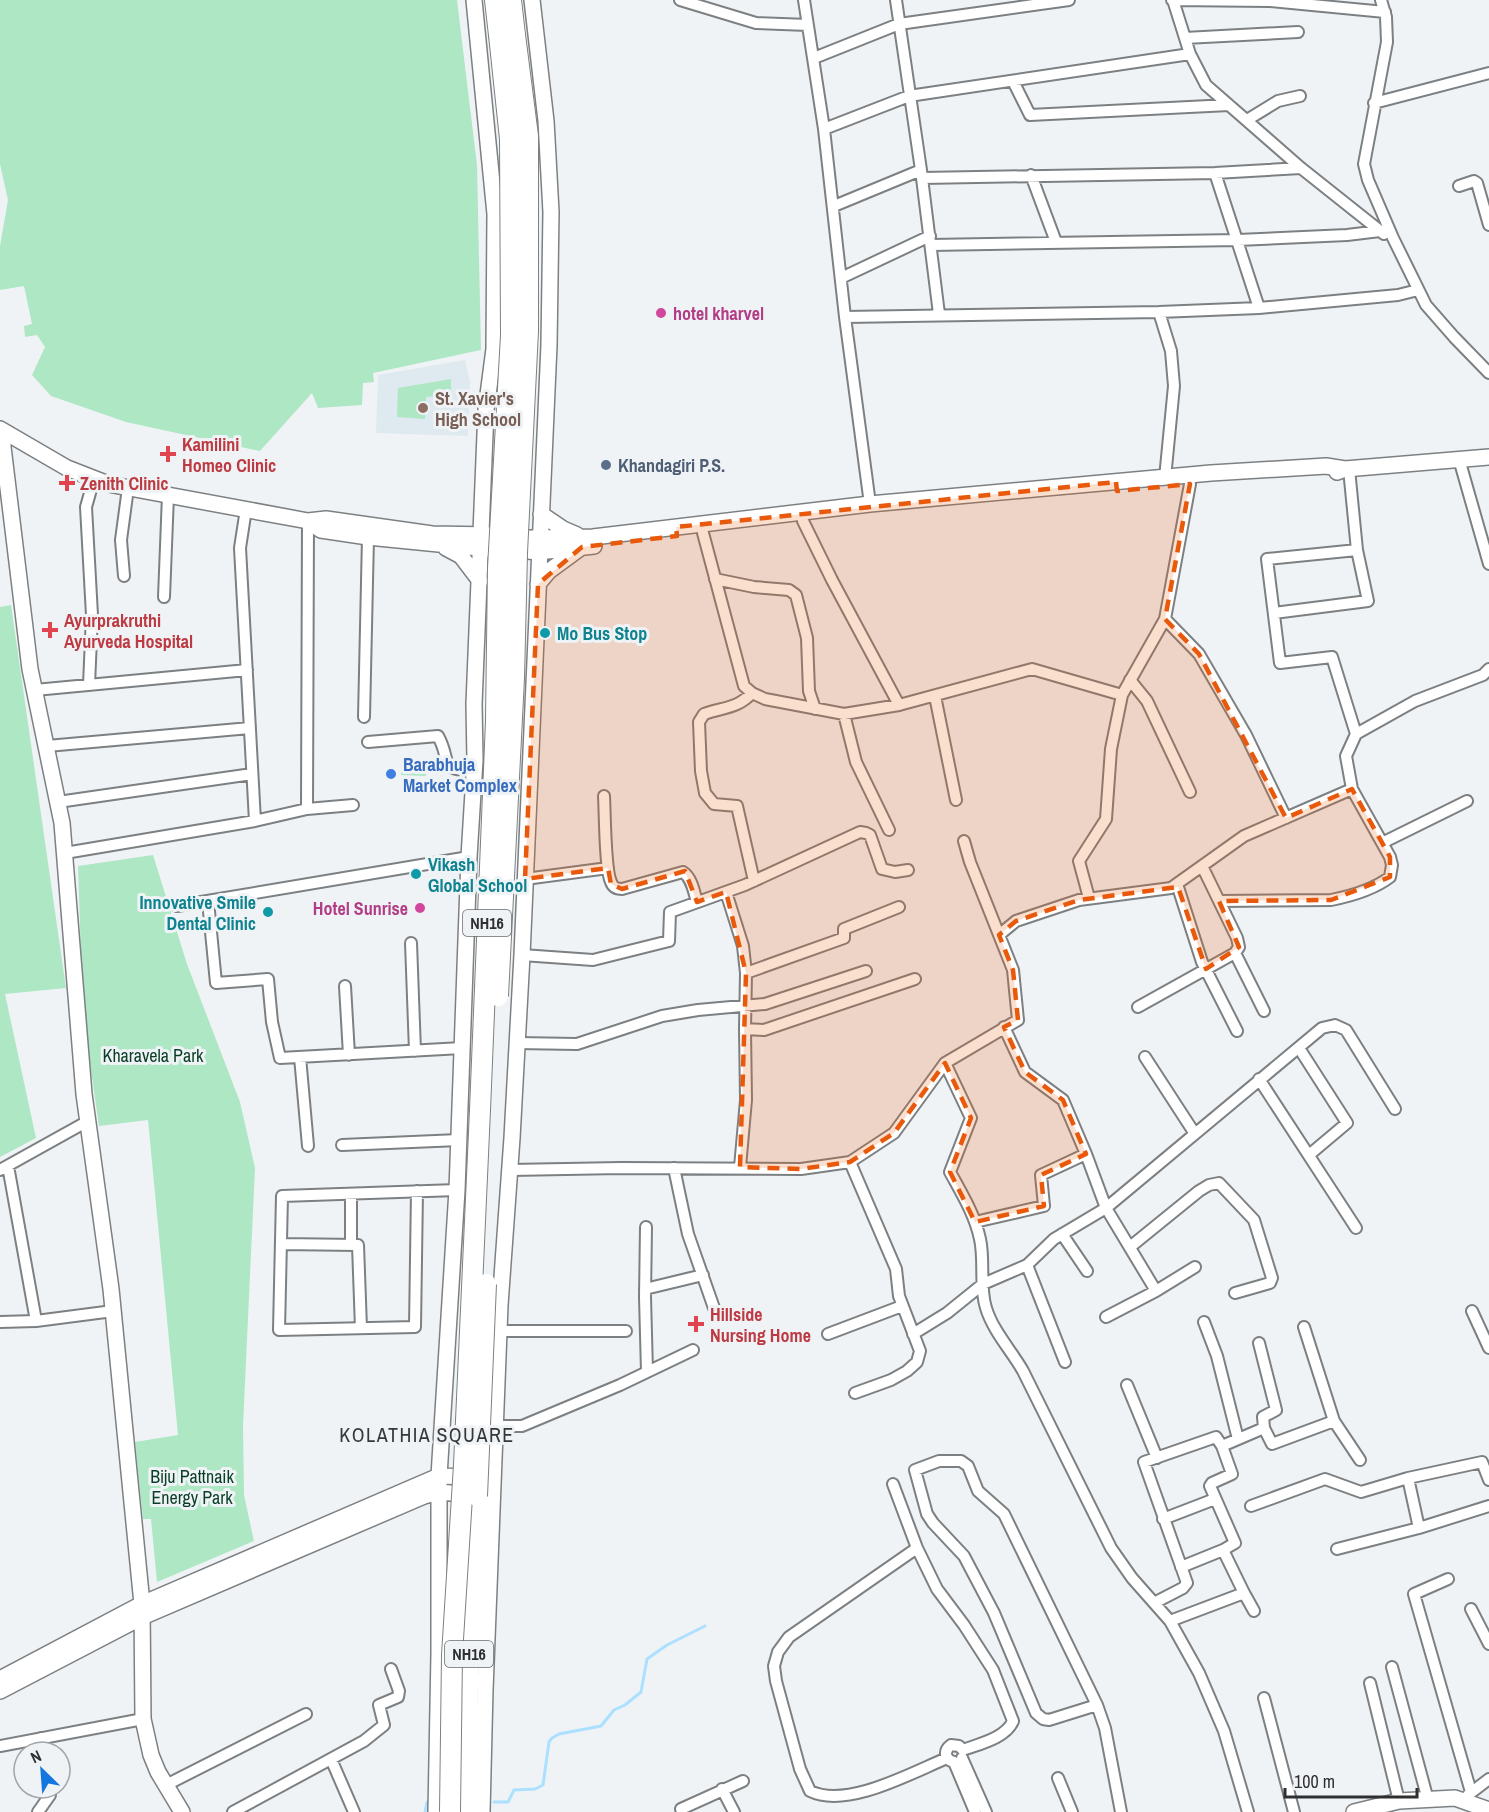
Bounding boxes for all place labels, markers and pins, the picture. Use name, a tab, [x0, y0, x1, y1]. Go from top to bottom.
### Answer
place label: hotel kharvel	[673, 301, 764, 326]
marker: hotel kharvel	[654, 306, 668, 320]
place label: St. Xavier's High School	[435, 386, 521, 432]
marker: St. Xavier's High School	[416, 401, 430, 415]
place label: Kamilini Homeo Clinic	[182, 432, 276, 478]
marker: Kamilini Homeo Clinic	[159, 445, 177, 463]
place label: Khandagiri P.S.	[618, 453, 725, 478]
marker: Khandagiri P.S.	[599, 458, 613, 472]
place label: Zenith Clinic	[80, 471, 169, 496]
marker: Zenith Clinic	[58, 474, 76, 492]
place label: Ayurprakruthi Ayurveda Hospital	[64, 608, 193, 654]
marker: Ayurprakruthi Ayurveda Hospital	[41, 621, 59, 639]
place label: Mo Bus Stop	[557, 621, 647, 646]
marker: Mo Bus Stop	[538, 626, 552, 640]
place label: Barabhuja Market Complex	[403, 752, 518, 798]
marker: Barabhuja Market Complex	[384, 767, 398, 781]
place label: Vikash Global School	[428, 852, 527, 898]
marker: Vikash Global School	[409, 867, 423, 881]
place label: Innovative Smile Dental Clinic	[140, 890, 256, 936]
place label: Hotel Sunrise	[313, 896, 408, 921]
marker: Hotel Sunrise	[413, 901, 427, 915]
marker: Innovative Smile Dental Clinic	[261, 905, 275, 919]
place label: Hillside Nursing Home	[710, 1302, 811, 1348]
marker: Hillside Nursing Home	[687, 1315, 705, 1333]

